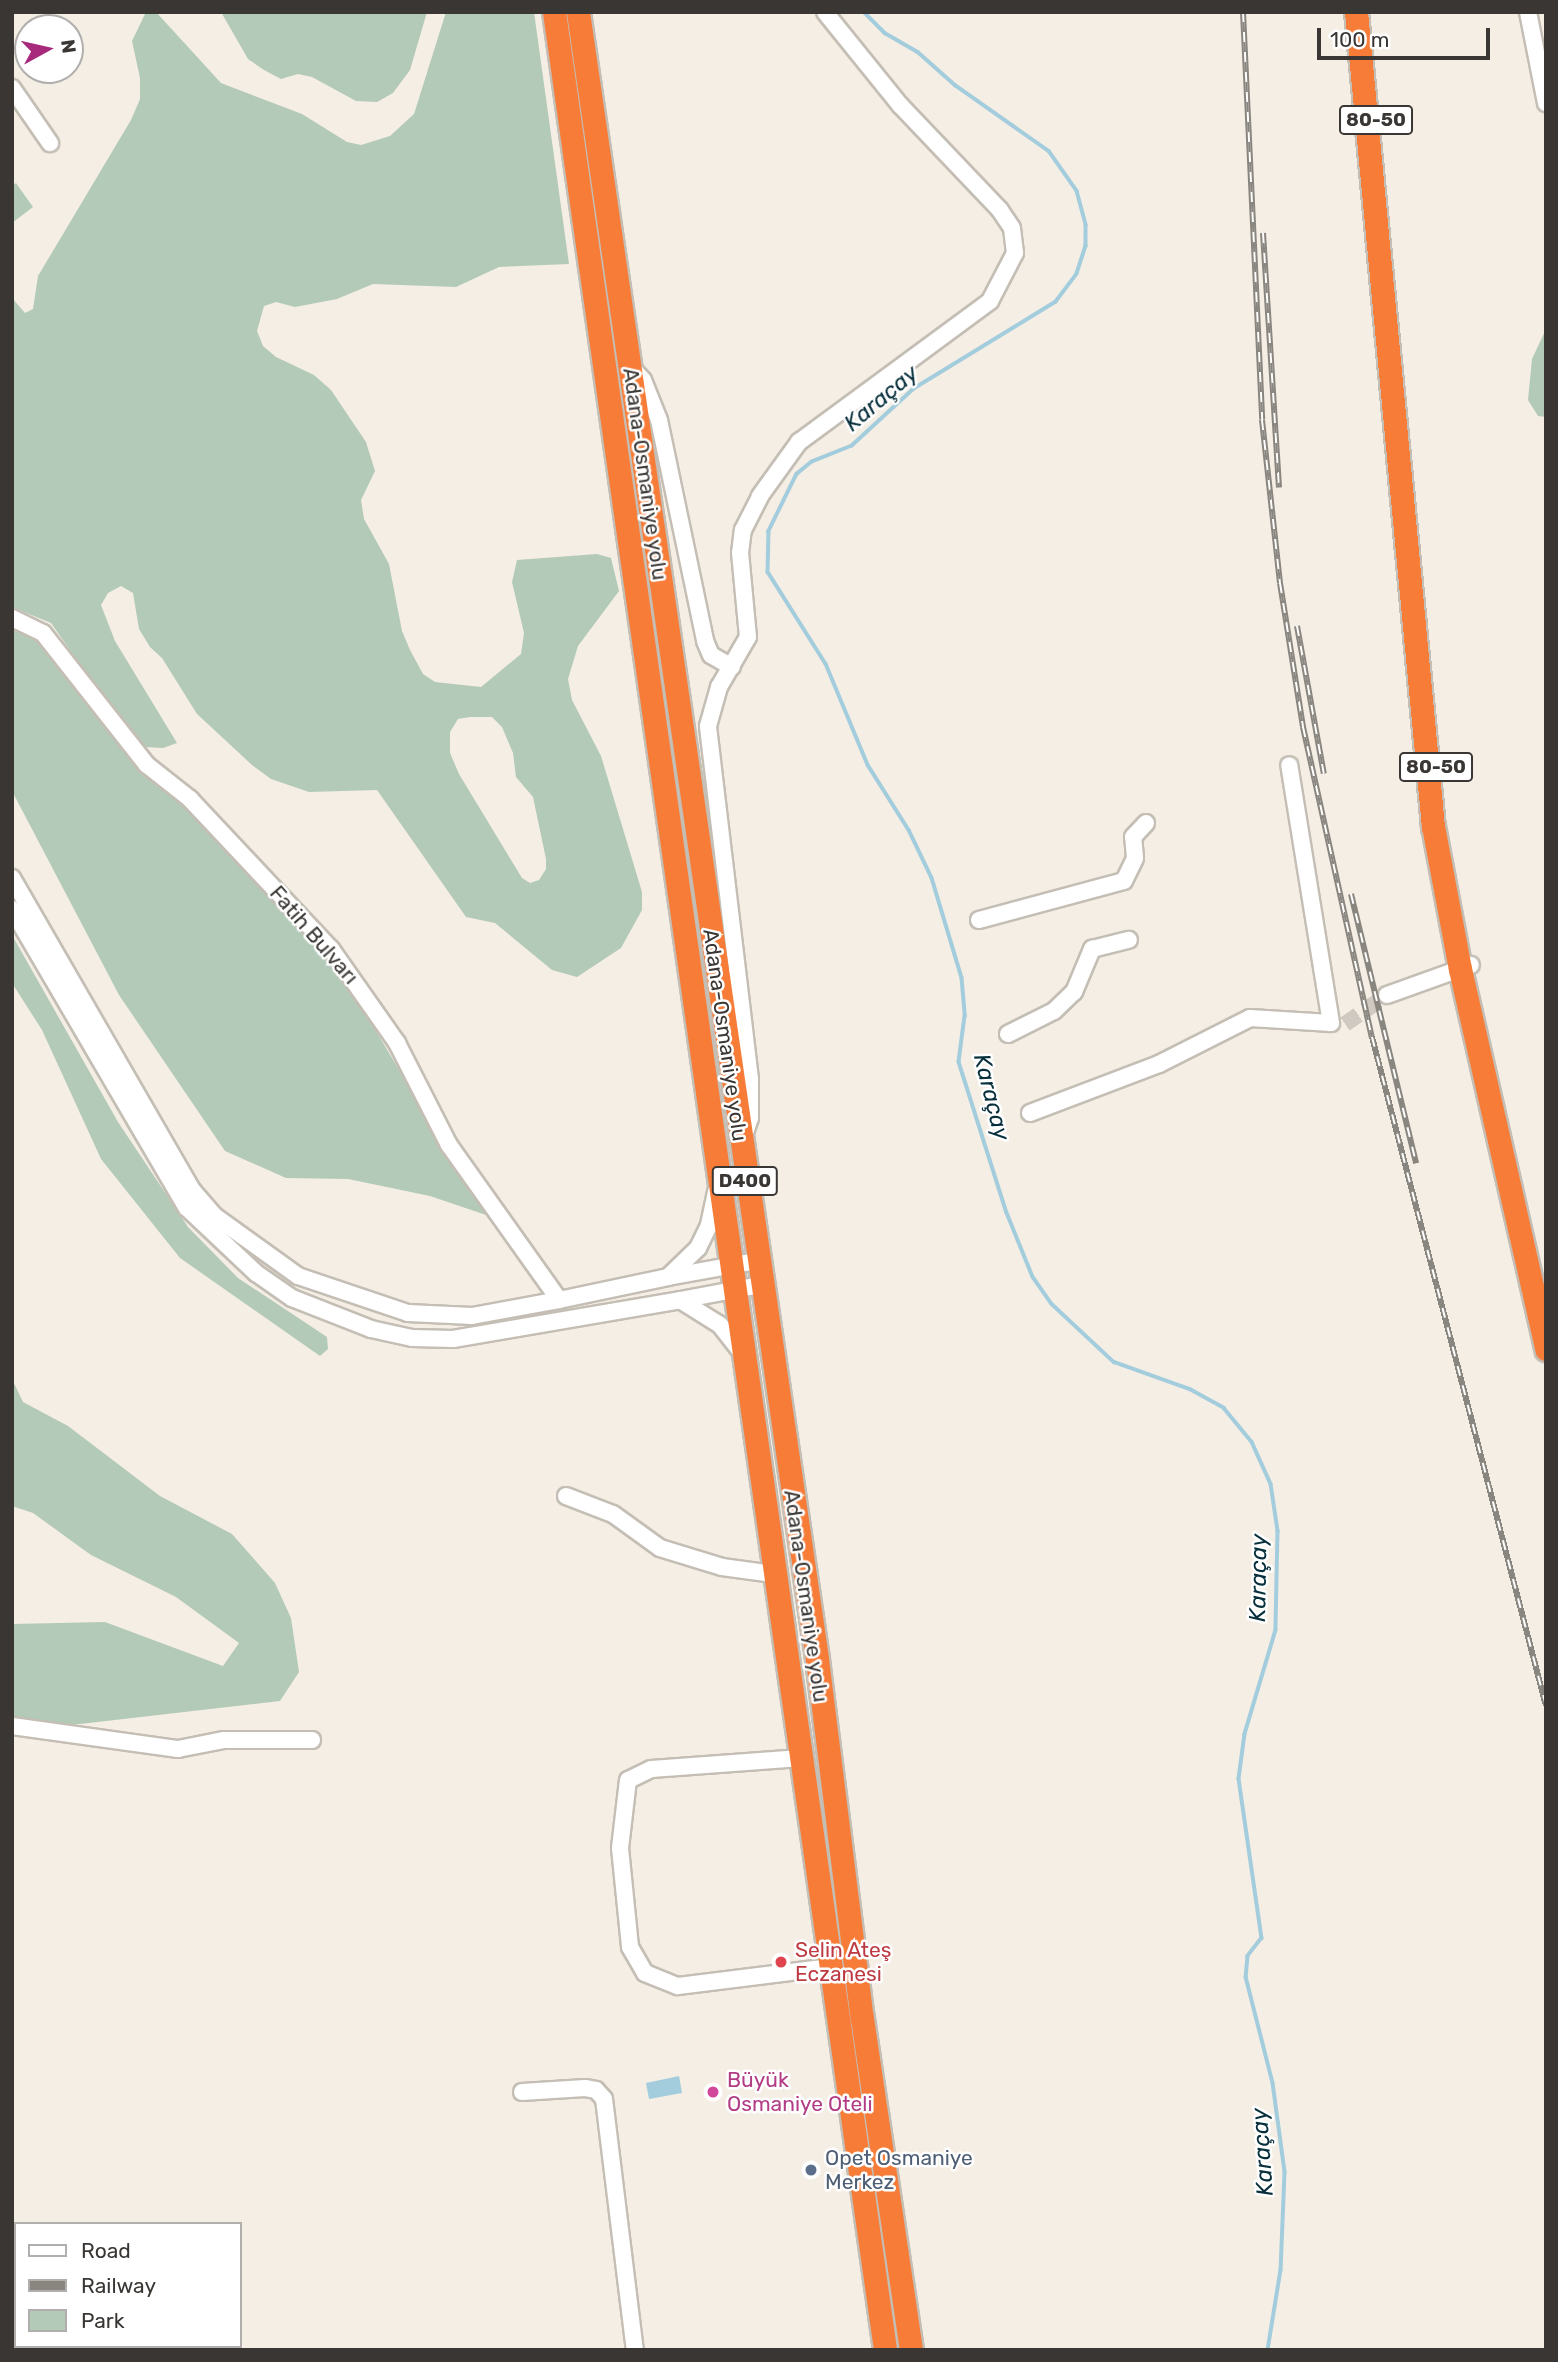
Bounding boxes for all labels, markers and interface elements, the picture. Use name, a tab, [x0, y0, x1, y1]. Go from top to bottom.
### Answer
north arrow	[14, 14, 84, 84]
scale bar	[1320, 14, 1493, 58]
text: 100 m	[1330, 27, 1389, 52]
text: N	[56, 38, 81, 55]
road number: 80-50	[1338, 104, 1414, 136]
water label: Karaçay	[838, 359, 924, 437]
street label: Adana-Osmaniye yolu	[618, 366, 672, 582]
road number: 80-50	[1398, 752, 1474, 782]
street label: Fatih Bulvarı	[264, 881, 364, 989]
street label: Adana-Osmaniye yolu	[698, 927, 752, 1143]
water label: Karaçay	[968, 1051, 1016, 1143]
road number: D400	[712, 1166, 778, 1196]
street label: Adana-Osmaniye yolu	[779, 1488, 833, 1704]
water label: Karaçay	[1243, 1534, 1273, 1622]
place label: Selin Ateş Eczanesi	[795, 1937, 892, 1987]
marker: Selin Ateş Eczanesi	[773, 1954, 789, 1970]
place label: Büyük Osmaniye Oteli	[727, 2067, 872, 2117]
marker: Büyük Osmaniye Oteli	[705, 2084, 721, 2100]
water label: Karaçay	[1245, 2107, 1279, 2197]
place label: Opet Osmaniye Merkez	[825, 2145, 973, 2195]
marker: Opet Osmaniye Merkez	[803, 2162, 819, 2178]
legend	[14, 2222, 242, 2348]
text: Road	[81, 2238, 131, 2263]
text: Railway	[81, 2273, 156, 2298]
text: Park	[81, 2308, 125, 2333]

